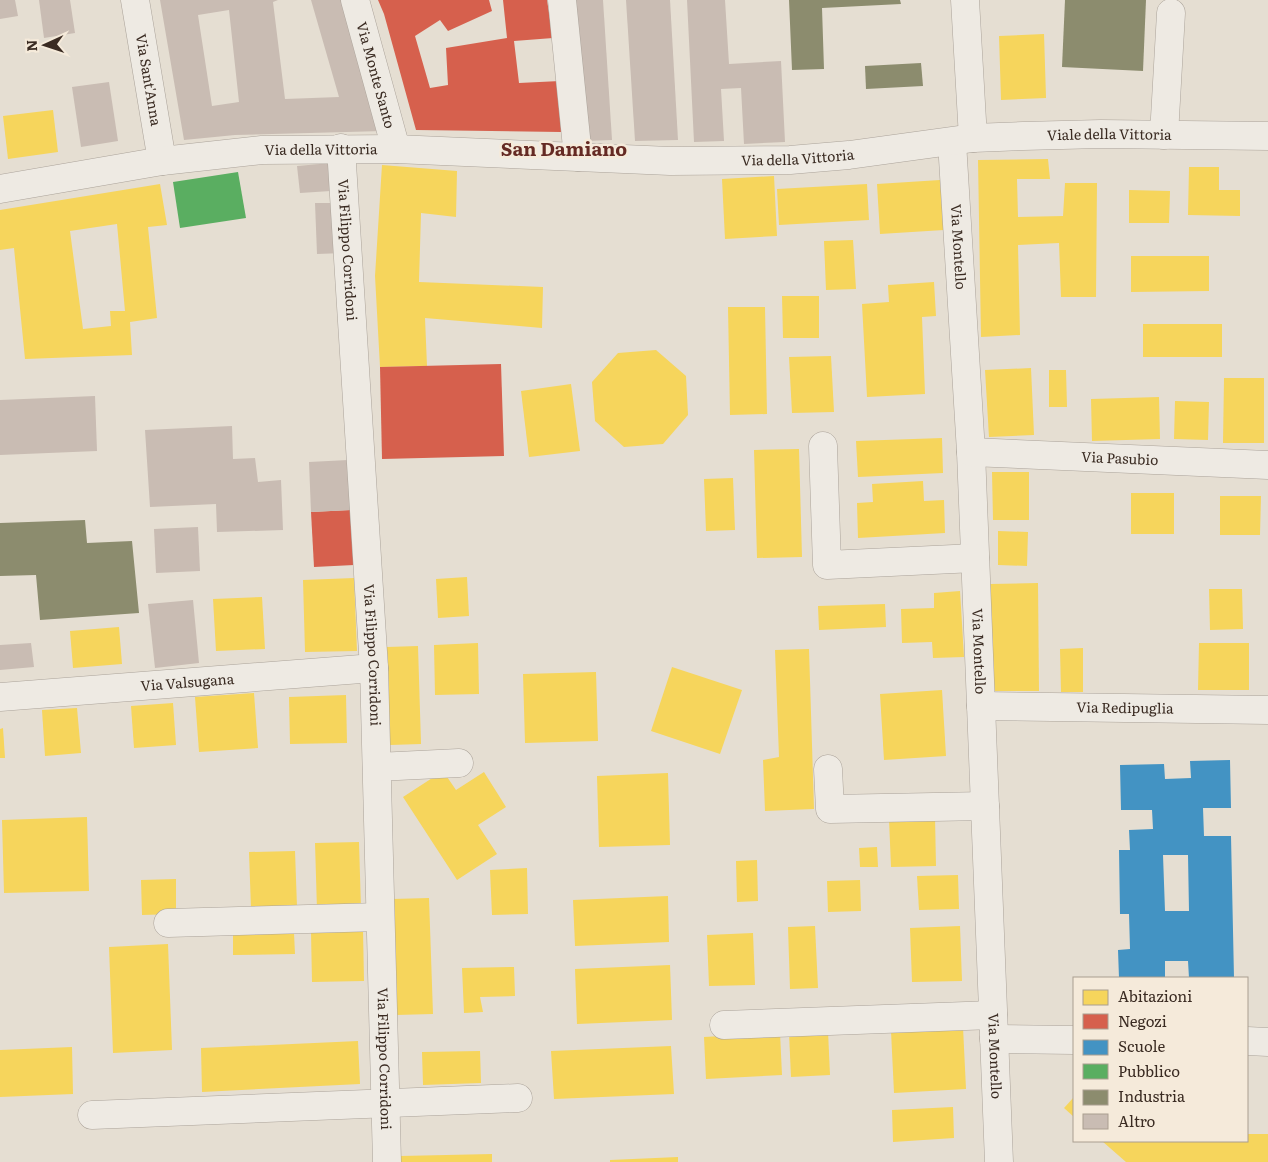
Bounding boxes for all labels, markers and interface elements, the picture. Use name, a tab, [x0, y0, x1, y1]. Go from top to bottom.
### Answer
street label: Via Monte Santo	[352, 19, 401, 131]
north arrow	[20, 20, 70, 70]
street label: Via Sant'Anna	[132, 32, 167, 128]
text: N	[21, 39, 41, 52]
street label: Viale della Vittoria	[1047, 123, 1172, 144]
district label: San Damiano	[501, 134, 627, 162]
street label: Via della Vittoria	[264, 138, 378, 159]
street label: Via della Vittoria	[741, 143, 856, 169]
street label: Via Filippo Corridoni	[334, 178, 363, 322]
street label: Via Montello	[947, 203, 972, 290]
street label: Via Pasubio	[1081, 446, 1159, 469]
street label: Via Filippo Corridoni	[360, 583, 387, 727]
street label: Via Montello	[968, 608, 992, 695]
street label: Via Valsugana	[140, 668, 235, 695]
street label: Via Redipuglia	[1076, 696, 1174, 718]
legend	[1073, 977, 1248, 1142]
text: Abitazioni	[1118, 984, 1192, 1007]
street label: Via Filippo Corridoni	[373, 987, 397, 1130]
text: Negozi	[1118, 1009, 1167, 1032]
street label: Via Montello	[984, 1013, 1008, 1099]
text: Scuole	[1118, 1034, 1165, 1057]
text: Pubblico	[1118, 1059, 1180, 1082]
text: Industria	[1118, 1084, 1186, 1107]
text: Altro	[1118, 1109, 1156, 1132]

